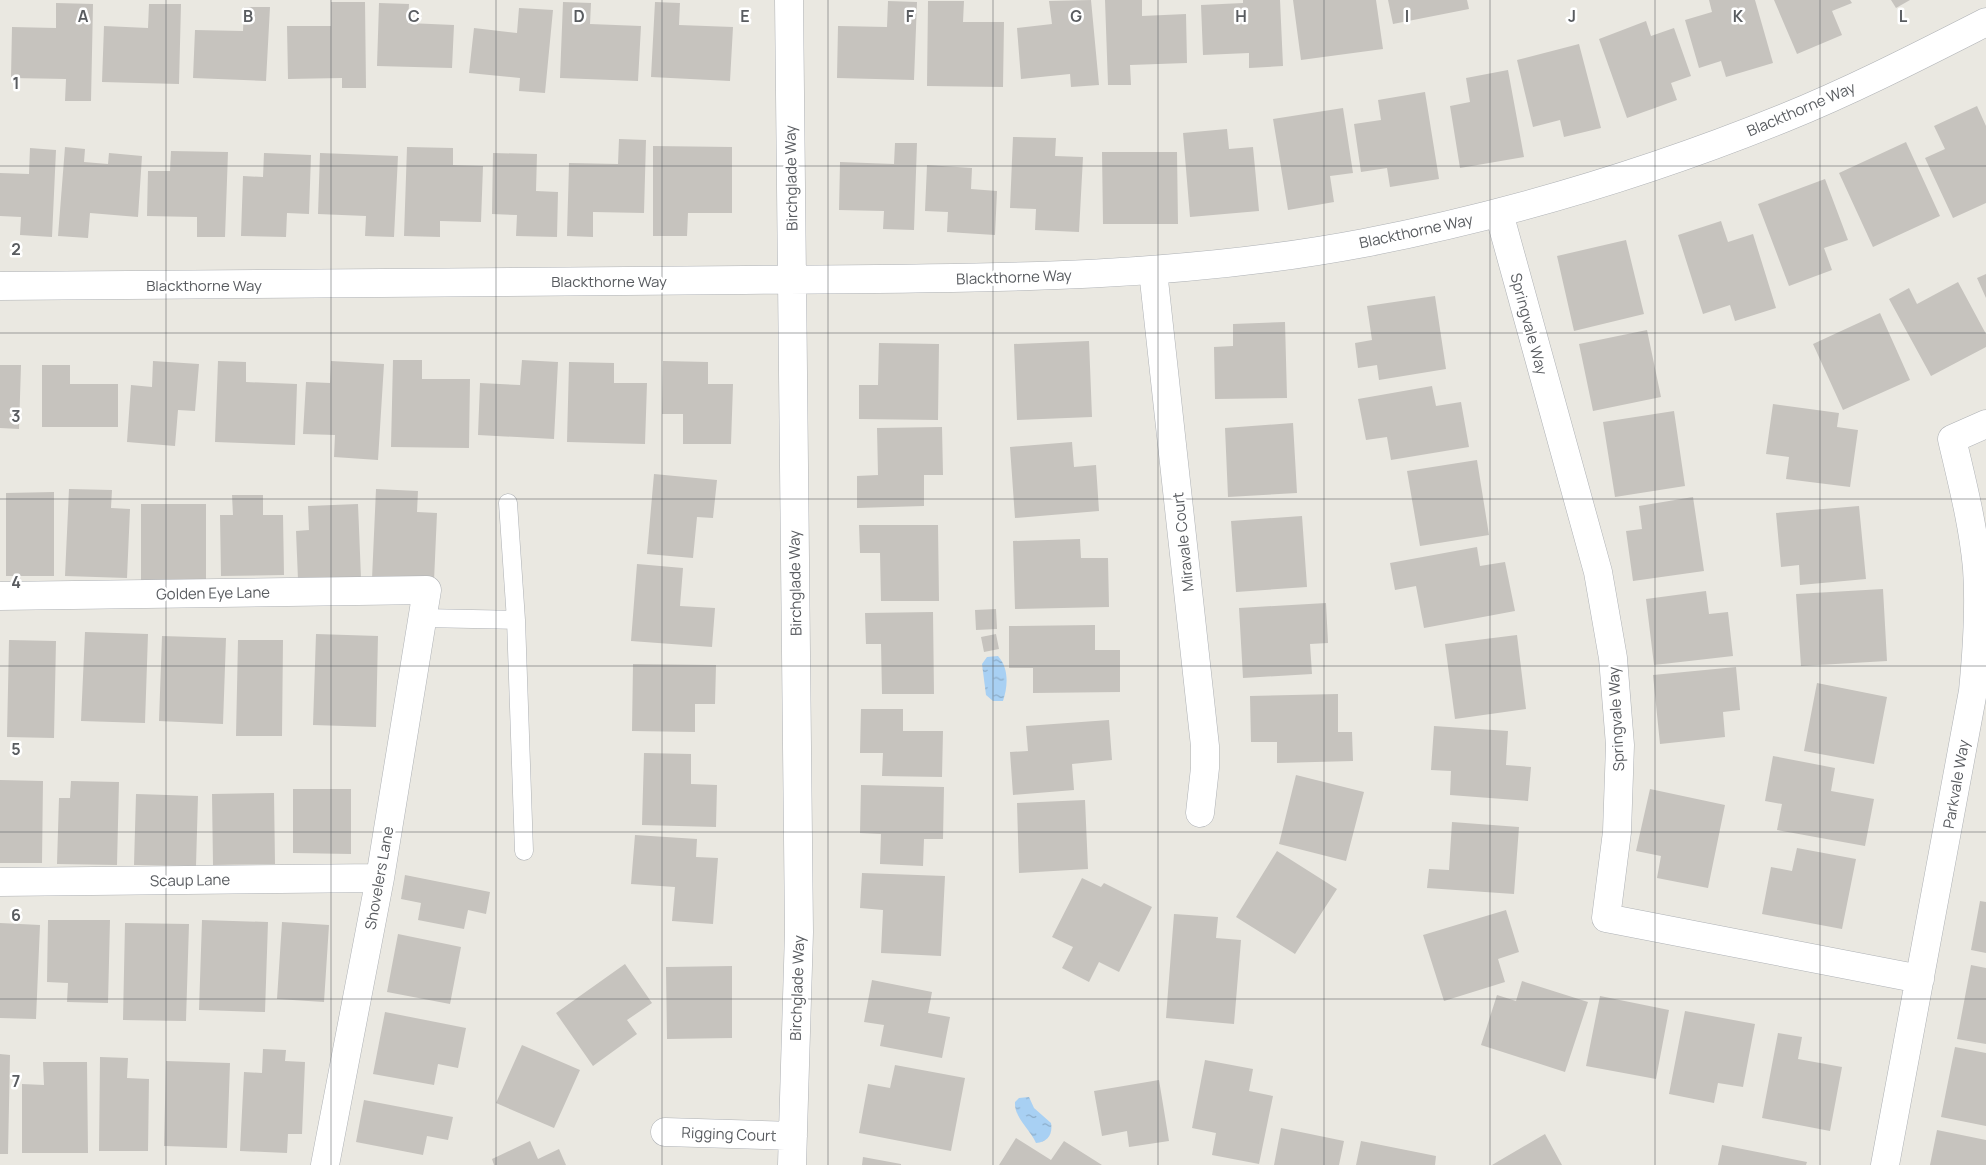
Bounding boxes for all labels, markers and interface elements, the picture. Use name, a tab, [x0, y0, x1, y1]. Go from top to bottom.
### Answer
text: A	[78, 5, 89, 27]
text: B	[243, 5, 253, 27]
text: C	[408, 5, 420, 27]
text: D	[573, 5, 585, 27]
text: E	[740, 5, 750, 27]
text: F	[906, 5, 915, 27]
text: G	[1070, 5, 1082, 27]
text: H	[1235, 5, 1247, 27]
text: I	[1405, 5, 1409, 27]
text: J	[1568, 5, 1576, 27]
text: K	[1733, 5, 1744, 27]
text: L	[1899, 5, 1908, 27]
text: 1	[12, 72, 20, 94]
street label: Blackthorne Way	[1744, 77, 1858, 141]
street label: Birchglade Way	[780, 125, 802, 231]
street label: Blackthorne Way	[1357, 209, 1475, 253]
text: 2	[11, 238, 21, 260]
street label: Blackthorne Way	[956, 264, 1072, 290]
street label: Blackthorne Way	[551, 271, 667, 292]
street label: Springvale Way	[1505, 271, 1553, 377]
street label: Blackthorne Way	[146, 275, 262, 296]
text: 3	[11, 405, 21, 427]
street label: Miravale Court	[1167, 491, 1199, 593]
street label: Birchglade Way	[784, 530, 806, 636]
text: 4	[11, 571, 21, 593]
street label: Golden Eye Lane	[156, 582, 270, 604]
street label: Springvale Way	[1603, 666, 1629, 772]
text: 5	[11, 738, 21, 760]
street label: Parkvale Way	[1938, 738, 1974, 830]
street label: Shovelers Lane	[360, 824, 398, 931]
street label: Scaup Lane	[150, 869, 231, 891]
text: 6	[11, 904, 21, 926]
street label: Birchglade Way	[785, 935, 809, 1041]
text: 7	[12, 1070, 20, 1092]
street label: Rigging Court	[681, 1122, 777, 1146]

